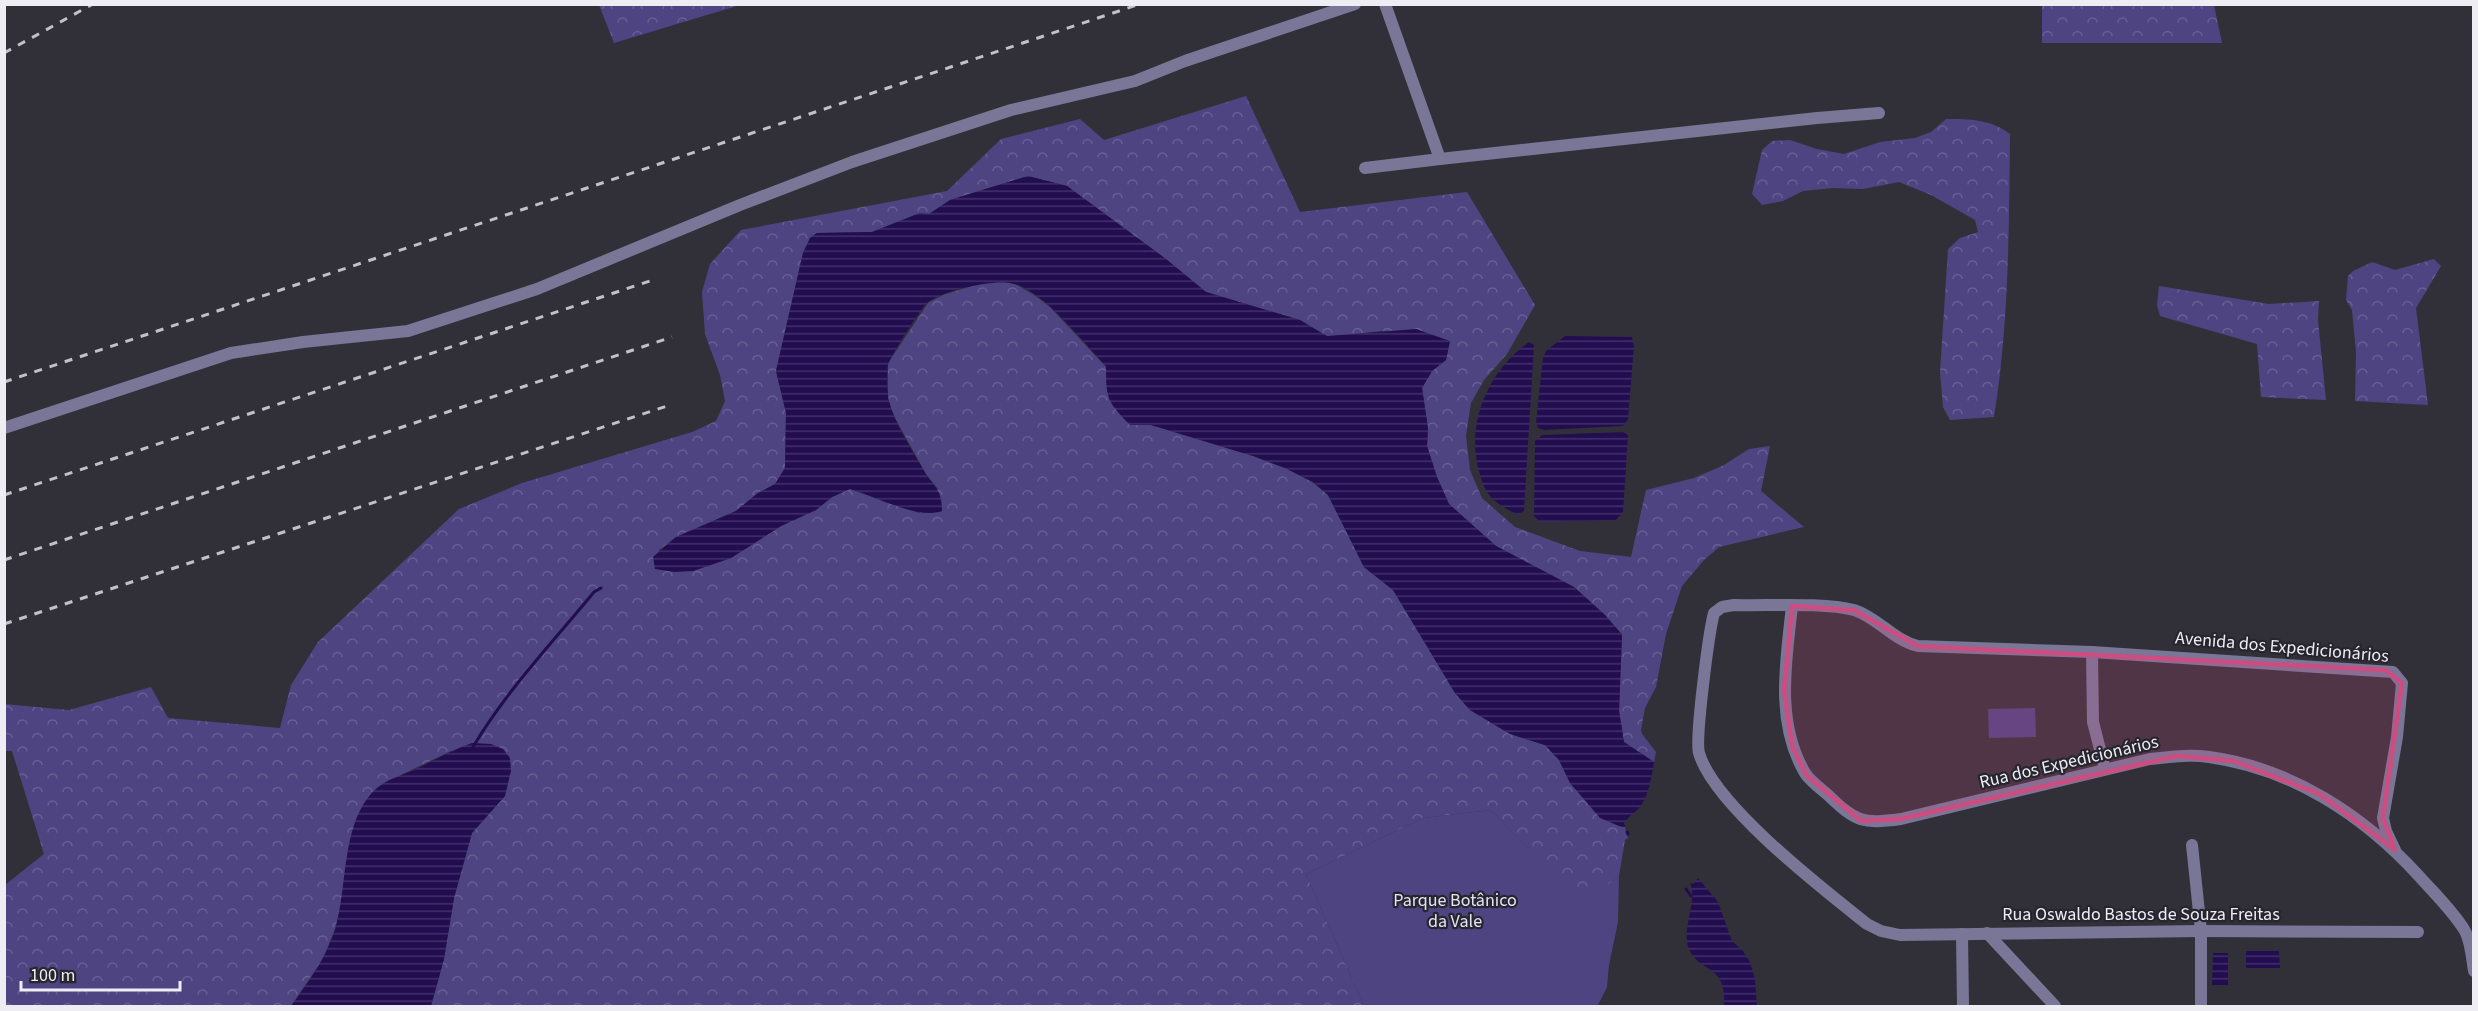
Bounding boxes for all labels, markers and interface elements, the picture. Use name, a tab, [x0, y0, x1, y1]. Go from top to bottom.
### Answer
street label: Avenida dos Expedicionários	[2174, 625, 2390, 669]
street label: Rua dos Expedicionários	[1977, 729, 2161, 795]
park label: Parque Botânico da Vale	[1393, 888, 1517, 934]
street label: Rua Oswaldo Bastos de Souza Freitas	[2002, 902, 2280, 927]
scale bar	[21, 954, 180, 992]
text: 100 m	[30, 963, 75, 988]

